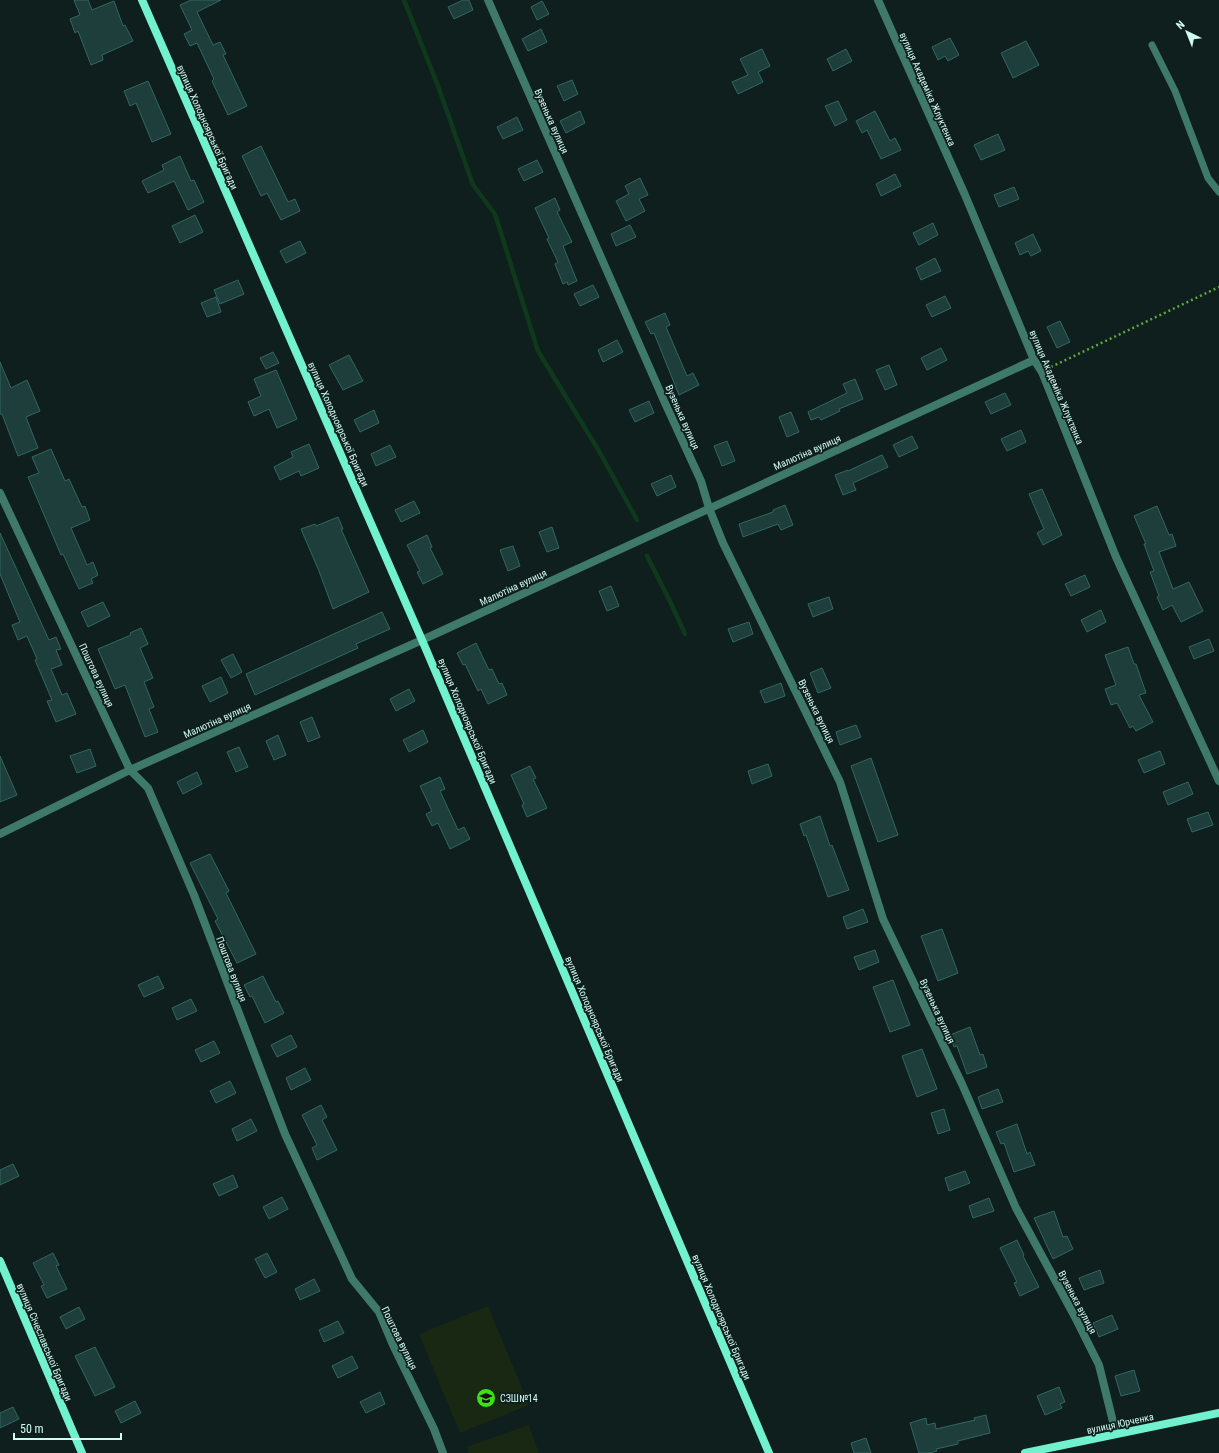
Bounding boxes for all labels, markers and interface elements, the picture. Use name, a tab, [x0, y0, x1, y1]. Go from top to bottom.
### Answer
north arrow	[1167, 12, 1207, 52]
text: N	[1174, 18, 1188, 32]
street label: вулиця Академіка Жлуктенка	[898, 31, 958, 148]
street label: вулиця Холодноярської Бригади	[175, 63, 240, 191]
street label: Вузенька вулиця	[532, 87, 571, 155]
street label: вулиця Академіка Жлуктенка	[1027, 328, 1086, 446]
street label: вулиця Холодноярської Бригади	[306, 360, 371, 488]
street label: Вузенька вулиця	[663, 383, 702, 451]
street label: Малютіна вулиця	[772, 433, 843, 472]
street label: Малютіна вулиця	[478, 567, 549, 608]
street label: Поштова вулиця	[77, 642, 116, 709]
street label: вулиця Холодноярської Бригади	[436, 657, 499, 786]
street label: Вузенька вулиця	[796, 677, 837, 745]
street label: Малютіна вулиця	[182, 701, 253, 740]
street label: Поштова вулиця	[214, 935, 249, 1003]
street label: вулиця Холодноярської Бригади	[563, 955, 626, 1084]
street label: Вузенька вулиця	[918, 977, 957, 1045]
street label: вулиця Холодноярської Бригади	[690, 1253, 753, 1382]
street label: Вузенька вулиця	[1056, 1269, 1099, 1336]
street label: вулиця Січеславської Бригади	[15, 1282, 74, 1403]
street label: Поштова вулиця	[380, 1305, 420, 1372]
school or university icon: СЗШ№14	[475, 1387, 497, 1409]
place label: СЗШ№14	[500, 1393, 538, 1404]
street label: вулиця Юрченка	[1086, 1411, 1155, 1436]
scale bar	[14, 1415, 121, 1441]
text: 50 m	[20, 1422, 44, 1436]

